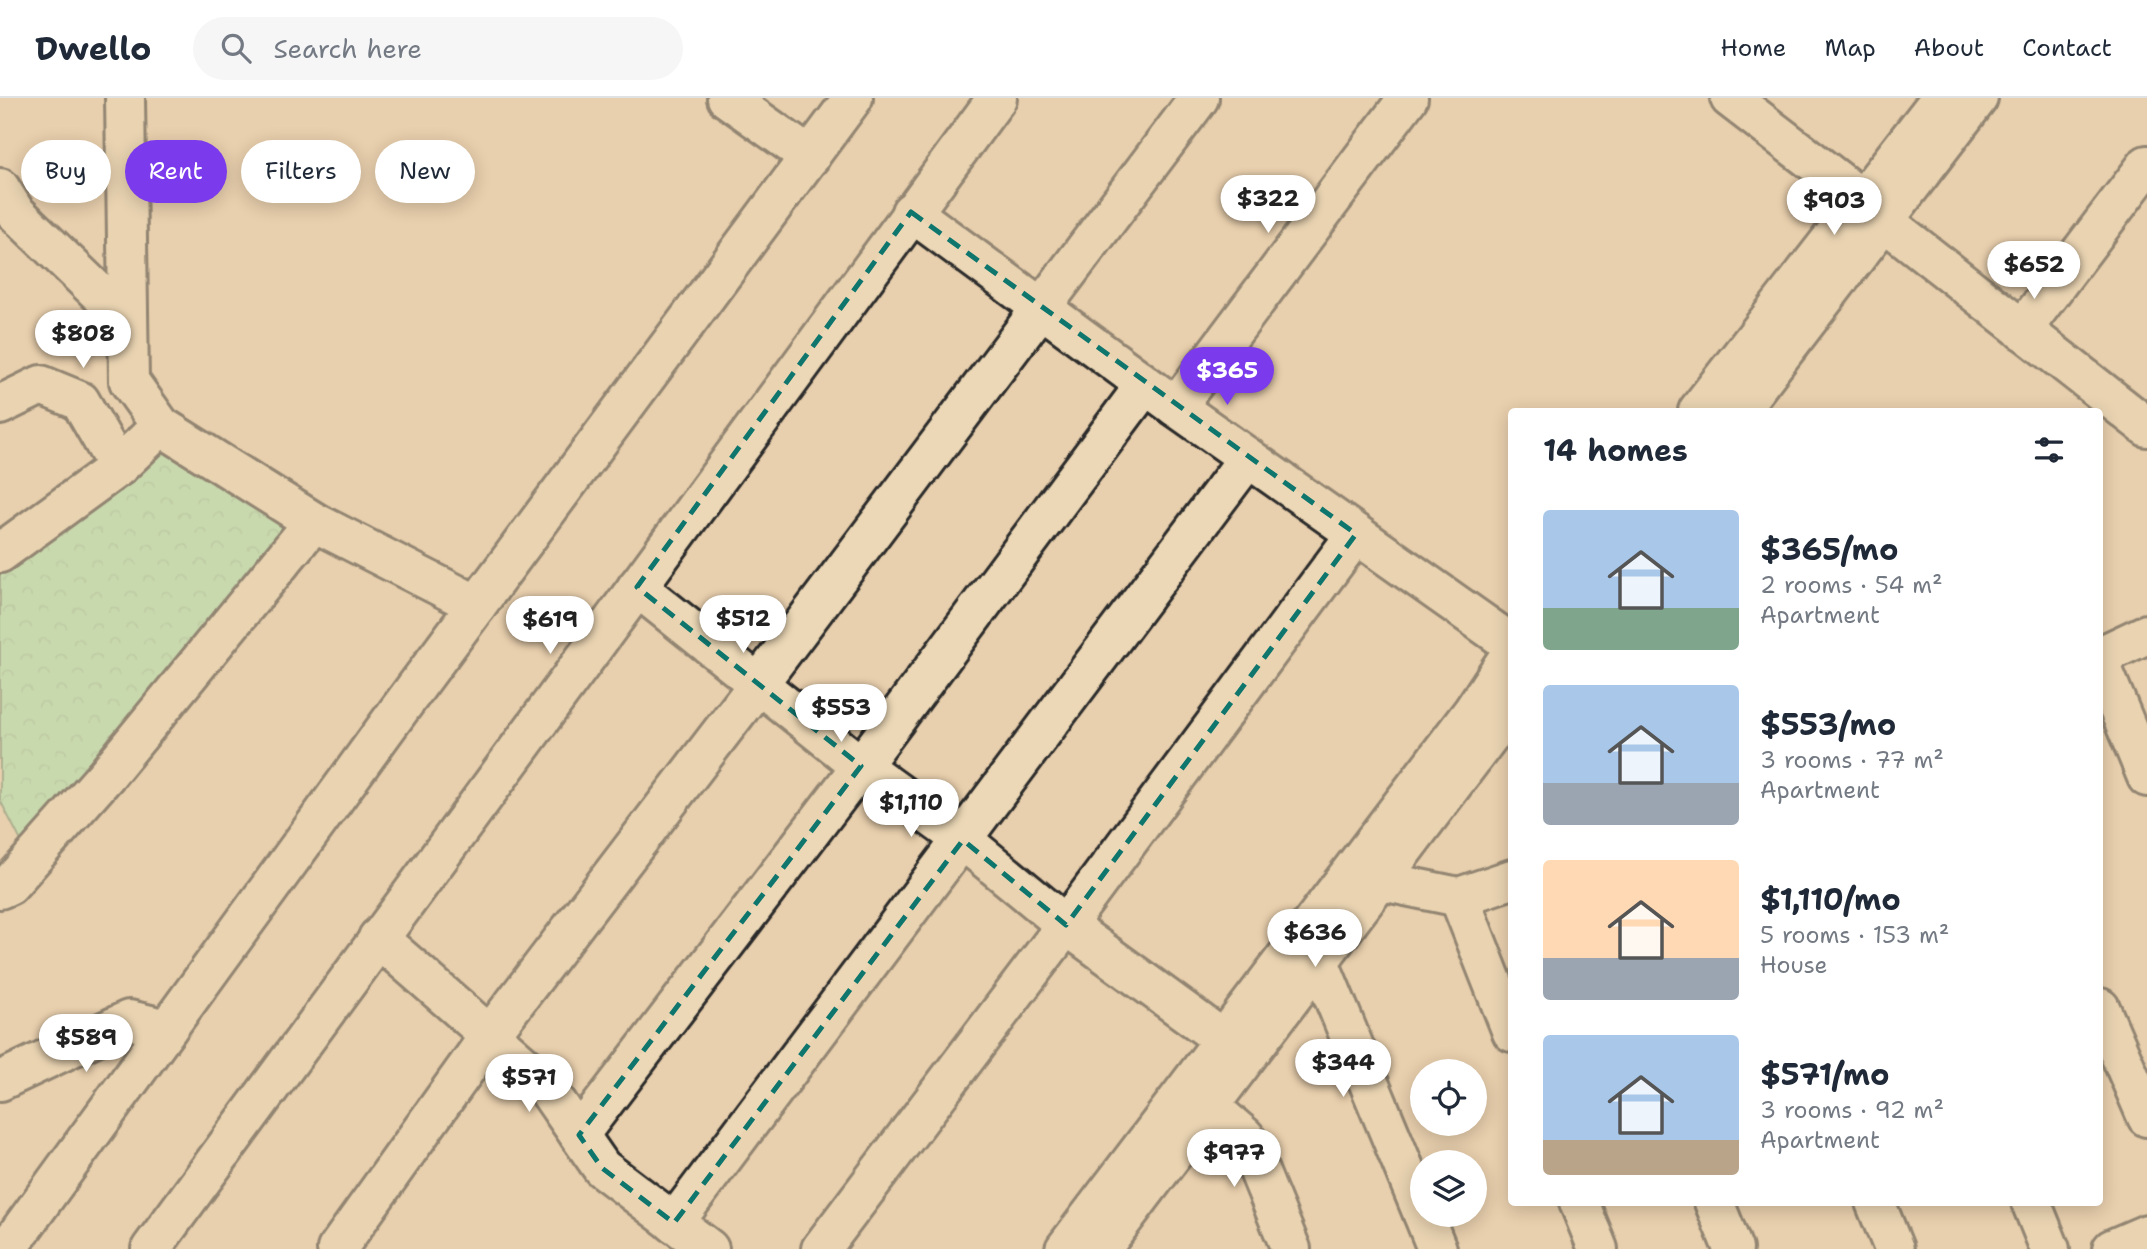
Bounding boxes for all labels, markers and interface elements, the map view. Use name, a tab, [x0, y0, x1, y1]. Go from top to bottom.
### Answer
search box	[193, 17, 683, 80]
text: Dwello	[35, 26, 151, 71]
icon: search	[217, 29, 255, 67]
text: Search here	[273, 31, 422, 66]
text: Home	[1720, 32, 1786, 64]
text: Map	[1824, 32, 1876, 64]
text: About	[1914, 32, 1984, 64]
text: Contact	[2022, 32, 2112, 64]
chip: Buy	[21, 140, 111, 203]
chip: Rent	[125, 140, 227, 203]
chip: Filters	[241, 140, 361, 203]
chip: New	[375, 140, 475, 203]
pin: $322	[1227, 176, 1309, 235]
pin: $903	[1793, 178, 1875, 237]
text: $322	[1237, 183, 1299, 213]
text: $903	[1803, 185, 1865, 215]
pin: $652	[1993, 242, 2075, 301]
text: $652	[2003, 249, 2065, 279]
pin: $808	[42, 310, 124, 370]
text: $808	[51, 318, 115, 348]
pin: $365	[1186, 348, 1268, 407]
text: $365	[1196, 355, 1258, 385]
text: 14 homes	[1543, 430, 1688, 471]
icon: filters	[2030, 431, 2068, 469]
text: $365/mo	[1760, 529, 1898, 570]
icon: home	[1599, 538, 1683, 622]
text: 2 rooms · 54 m²	[1760, 570, 1943, 600]
pin: $619	[509, 596, 591, 656]
pin: $512	[702, 596, 784, 655]
text: Apartment	[1760, 600, 1880, 630]
text: $512	[715, 603, 771, 633]
text: $619	[522, 604, 578, 634]
pin: $553	[800, 684, 882, 744]
text: $553	[811, 692, 871, 722]
text: $553/mo	[1760, 704, 1896, 745]
icon: home	[1599, 713, 1683, 797]
text: 3 rooms · 77 m²	[1760, 745, 1944, 775]
text: Apartment	[1760, 775, 1880, 805]
pin: $1,110	[854, 780, 968, 839]
text: $1,110	[879, 787, 943, 817]
text: $1,110/mo	[1760, 879, 1901, 920]
icon: home	[1599, 888, 1683, 972]
pin: $636	[1274, 910, 1356, 969]
text: $636	[1283, 917, 1347, 947]
text: 5 rooms · 153 m²	[1760, 920, 1949, 950]
text: House	[1760, 950, 1828, 980]
pin: $589	[45, 1014, 127, 1074]
text: $589	[55, 1022, 117, 1052]
pin: $344	[1302, 1040, 1384, 1099]
text: $344	[1311, 1047, 1375, 1077]
pin: $571	[488, 1054, 570, 1114]
text: $571/mo	[1760, 1054, 1890, 1095]
map controls	[1410, 1059, 1487, 1227]
button: locate	[1410, 1059, 1487, 1136]
text: $571	[501, 1062, 557, 1092]
icon: home	[1599, 1063, 1683, 1147]
text: 3 rooms · 92 m²	[1760, 1095, 1944, 1125]
text: Apartment	[1760, 1125, 1880, 1155]
pin: $977	[1193, 1130, 1275, 1189]
text: $977	[1203, 1137, 1265, 1167]
button: layers	[1410, 1150, 1487, 1227]

